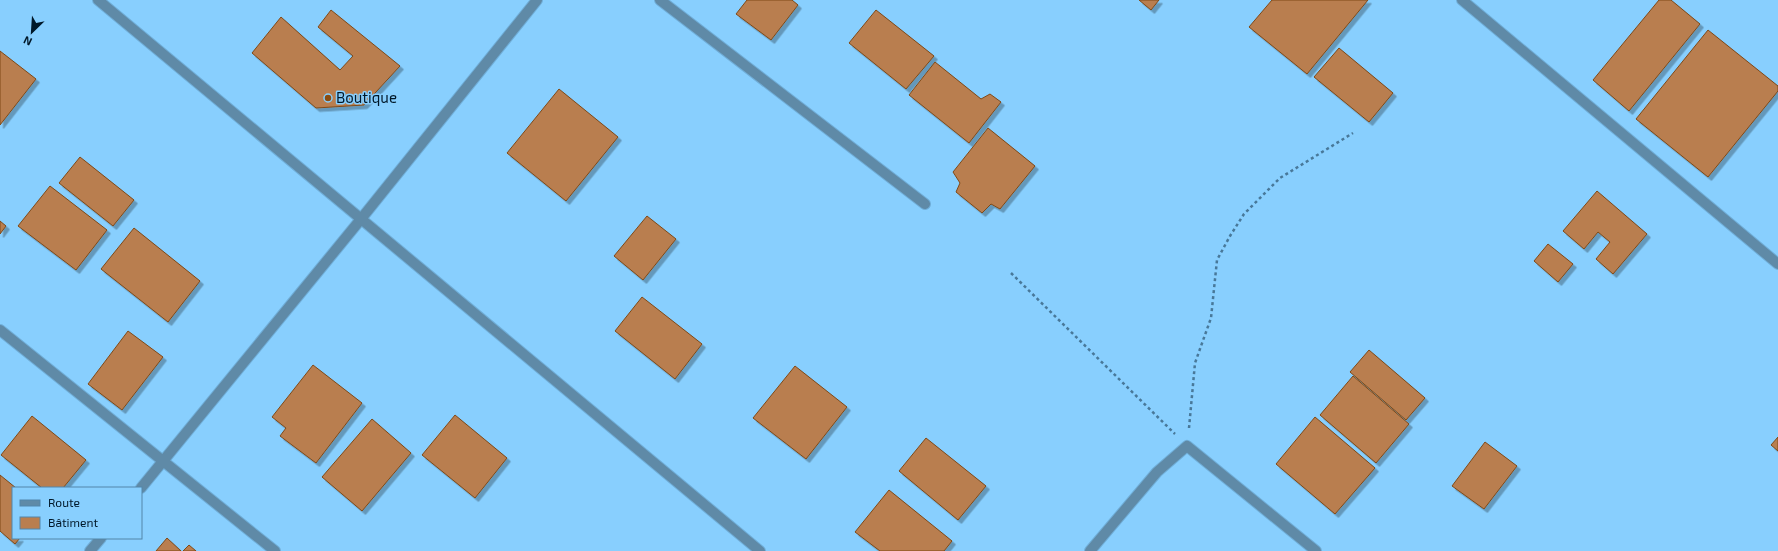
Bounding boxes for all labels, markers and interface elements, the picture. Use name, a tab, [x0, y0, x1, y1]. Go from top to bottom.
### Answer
north arrow	[12, 12, 52, 52]
text: N	[21, 34, 34, 49]
place label: Boutique	[336, 88, 397, 106]
marker: Boutique	[323, 93, 333, 103]
legend	[12, 487, 142, 539]
text: Route	[48, 495, 80, 509]
text: Bâtiment	[48, 515, 99, 529]

